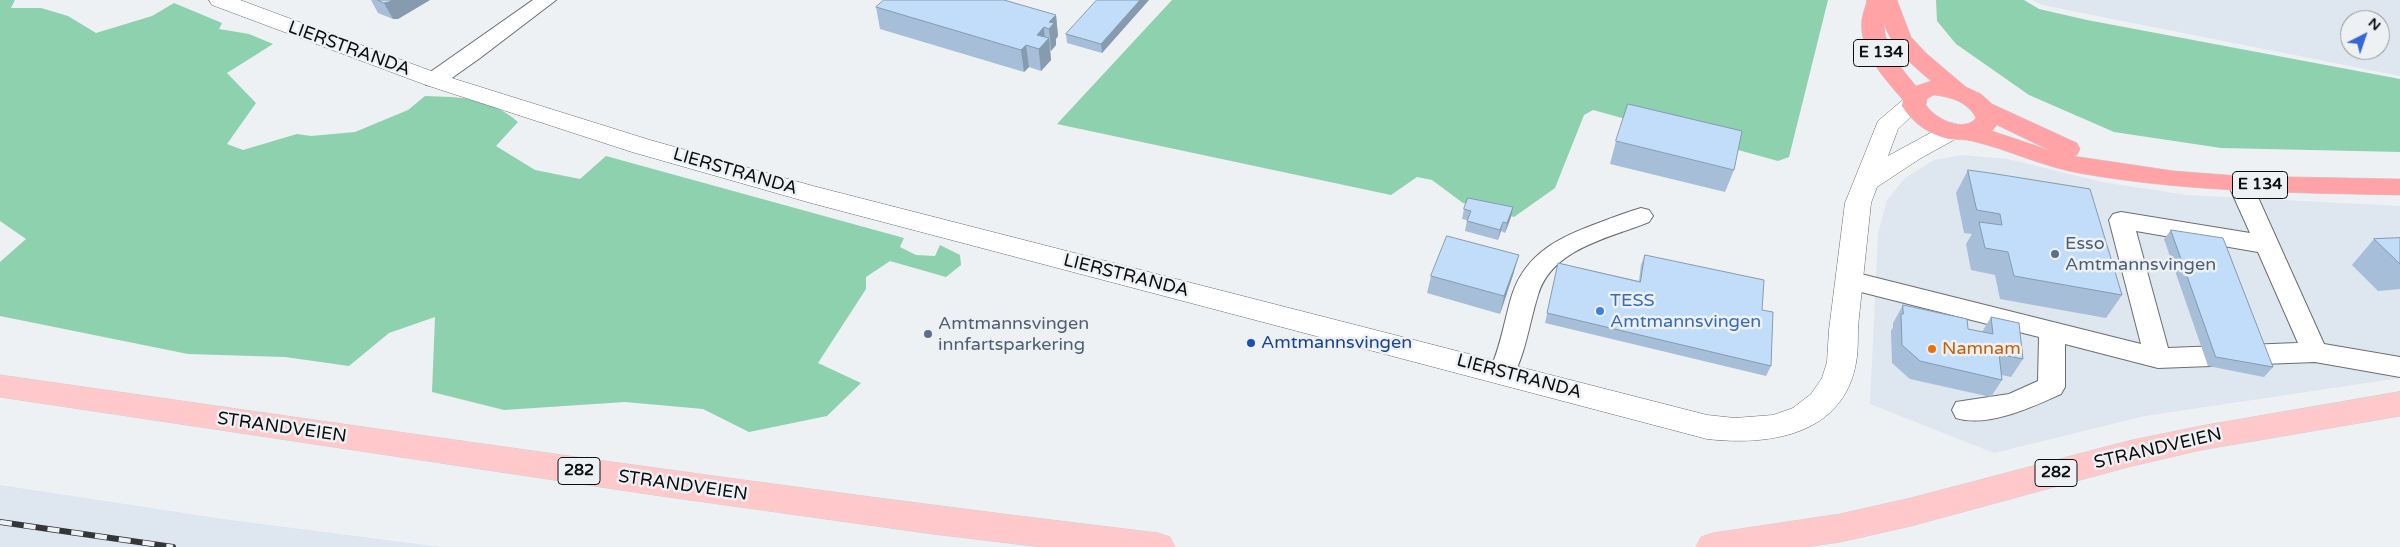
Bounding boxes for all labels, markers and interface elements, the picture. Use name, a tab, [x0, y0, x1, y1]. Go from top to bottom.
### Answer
north arrow	[2340, 10, 2390, 60]
text: N	[2365, 14, 2384, 34]
street label: LIERSTRANDA	[285, 17, 413, 81]
road number: E 134	[1854, 40, 1908, 66]
street label: LIERSTRANDA	[670, 144, 800, 200]
road number: E 134	[2232, 172, 2288, 198]
place label: Esso Amtmannsvingen	[2065, 233, 2216, 276]
marker: Esso Amtmannsvingen	[2049, 248, 2061, 260]
street label: LIERSTRANDA	[1061, 250, 1191, 302]
place label: TESS Amtmannsvingen	[1610, 290, 1761, 332]
marker: TESS Amtmannsvingen	[1594, 305, 1606, 317]
place label: Amtmannsvingen innfartsparkering	[938, 313, 1089, 356]
marker: Amtmannsvingen innfartsparkering	[922, 328, 934, 340]
place label: Amtmannsvingen	[1261, 332, 1412, 354]
marker: Amtmannsvingen	[1245, 337, 1257, 349]
place label: Namnam	[1942, 338, 2021, 360]
marker: Namnam	[1926, 343, 1938, 355]
street label: LIERSTRANDA	[1454, 350, 1584, 404]
street label: STRANDVEIEN	[216, 408, 348, 448]
street label: STRANDVEIEN	[2092, 424, 2224, 474]
road number: 282	[558, 458, 600, 484]
road number: 282	[2035, 459, 2077, 486]
street label: STRANDVEIEN	[617, 466, 749, 506]

